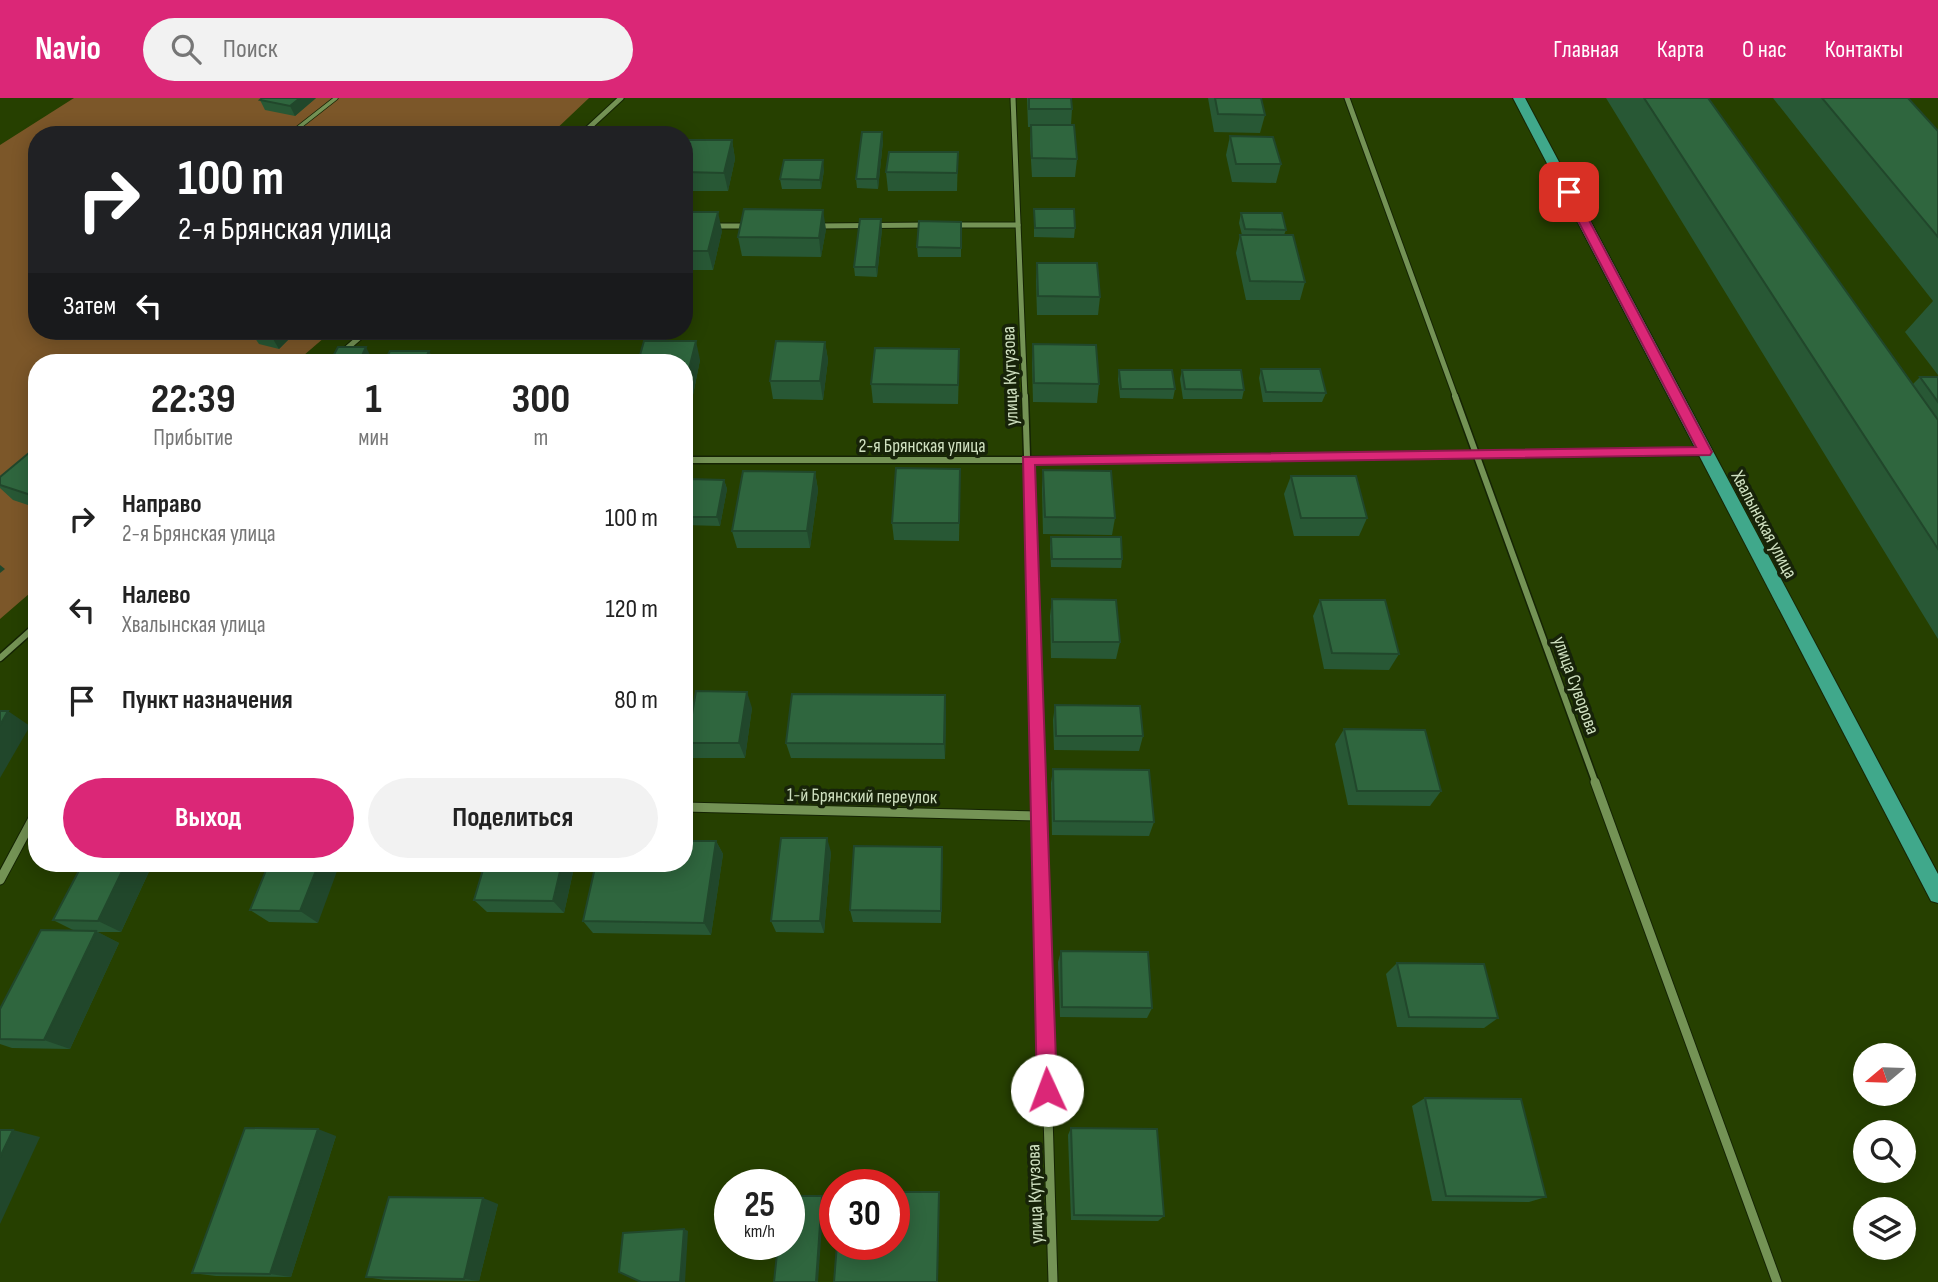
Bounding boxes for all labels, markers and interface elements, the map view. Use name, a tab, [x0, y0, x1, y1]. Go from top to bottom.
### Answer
search box	[143, 18, 633, 81]
text: Navio	[35, 29, 101, 69]
icon: search	[167, 30, 205, 68]
text: Поиск	[223, 34, 278, 65]
text: Главная	[1553, 35, 1619, 64]
text: Карта	[1657, 35, 1704, 64]
text: О нас	[1742, 35, 1787, 64]
text: Контакты	[1825, 35, 1903, 64]
text: 100 m	[178, 150, 284, 209]
icon: right	[63, 154, 154, 245]
pin	[1539, 162, 1599, 222]
icon: arrive	[1550, 173, 1588, 211]
text: 2-я Брянская улица	[178, 210, 392, 249]
icon: left	[130, 287, 168, 325]
text: Затем	[63, 291, 116, 322]
street label: улица Кутузова	[997, 326, 1024, 426]
text: 22:39	[151, 374, 236, 425]
text: 1	[365, 374, 382, 425]
text: 300	[511, 374, 570, 425]
text: Прибытие	[153, 424, 233, 452]
text: мин	[358, 424, 389, 452]
text: m	[534, 424, 548, 452]
street label: 2-я Брянская улица	[859, 435, 985, 458]
street label: Хвалынская улица	[1725, 466, 1802, 582]
text: Направо	[122, 489, 201, 520]
icon: right	[63, 500, 101, 538]
text: 100 m	[605, 503, 658, 534]
text: 2-я Брянская улица	[122, 520, 276, 548]
text: Налево	[122, 580, 191, 611]
icon: left	[63, 591, 101, 629]
text: 120 m	[605, 594, 658, 625]
text: Хвалынская улица	[122, 611, 266, 639]
street label: улица Суворова	[1547, 633, 1604, 738]
icon: arrive	[63, 682, 101, 720]
text: Пункт назначения	[122, 685, 293, 716]
text: 80 m	[614, 685, 658, 716]
button: Выход	[63, 778, 354, 858]
button: Поделиться	[368, 778, 658, 858]
street label: 1-й Брянский переулок	[787, 784, 938, 809]
north arrow	[1853, 1043, 1916, 1106]
map controls	[1853, 1043, 1916, 1260]
position arrow	[1010, 1053, 1084, 1127]
button: search	[1853, 1120, 1916, 1183]
street label: улица Кутузова	[1022, 1144, 1049, 1244]
speed limit sign: 30	[819, 1169, 910, 1260]
text: 25	[744, 1184, 775, 1227]
button: layers	[1853, 1197, 1916, 1260]
text: km/h	[744, 1221, 775, 1242]

